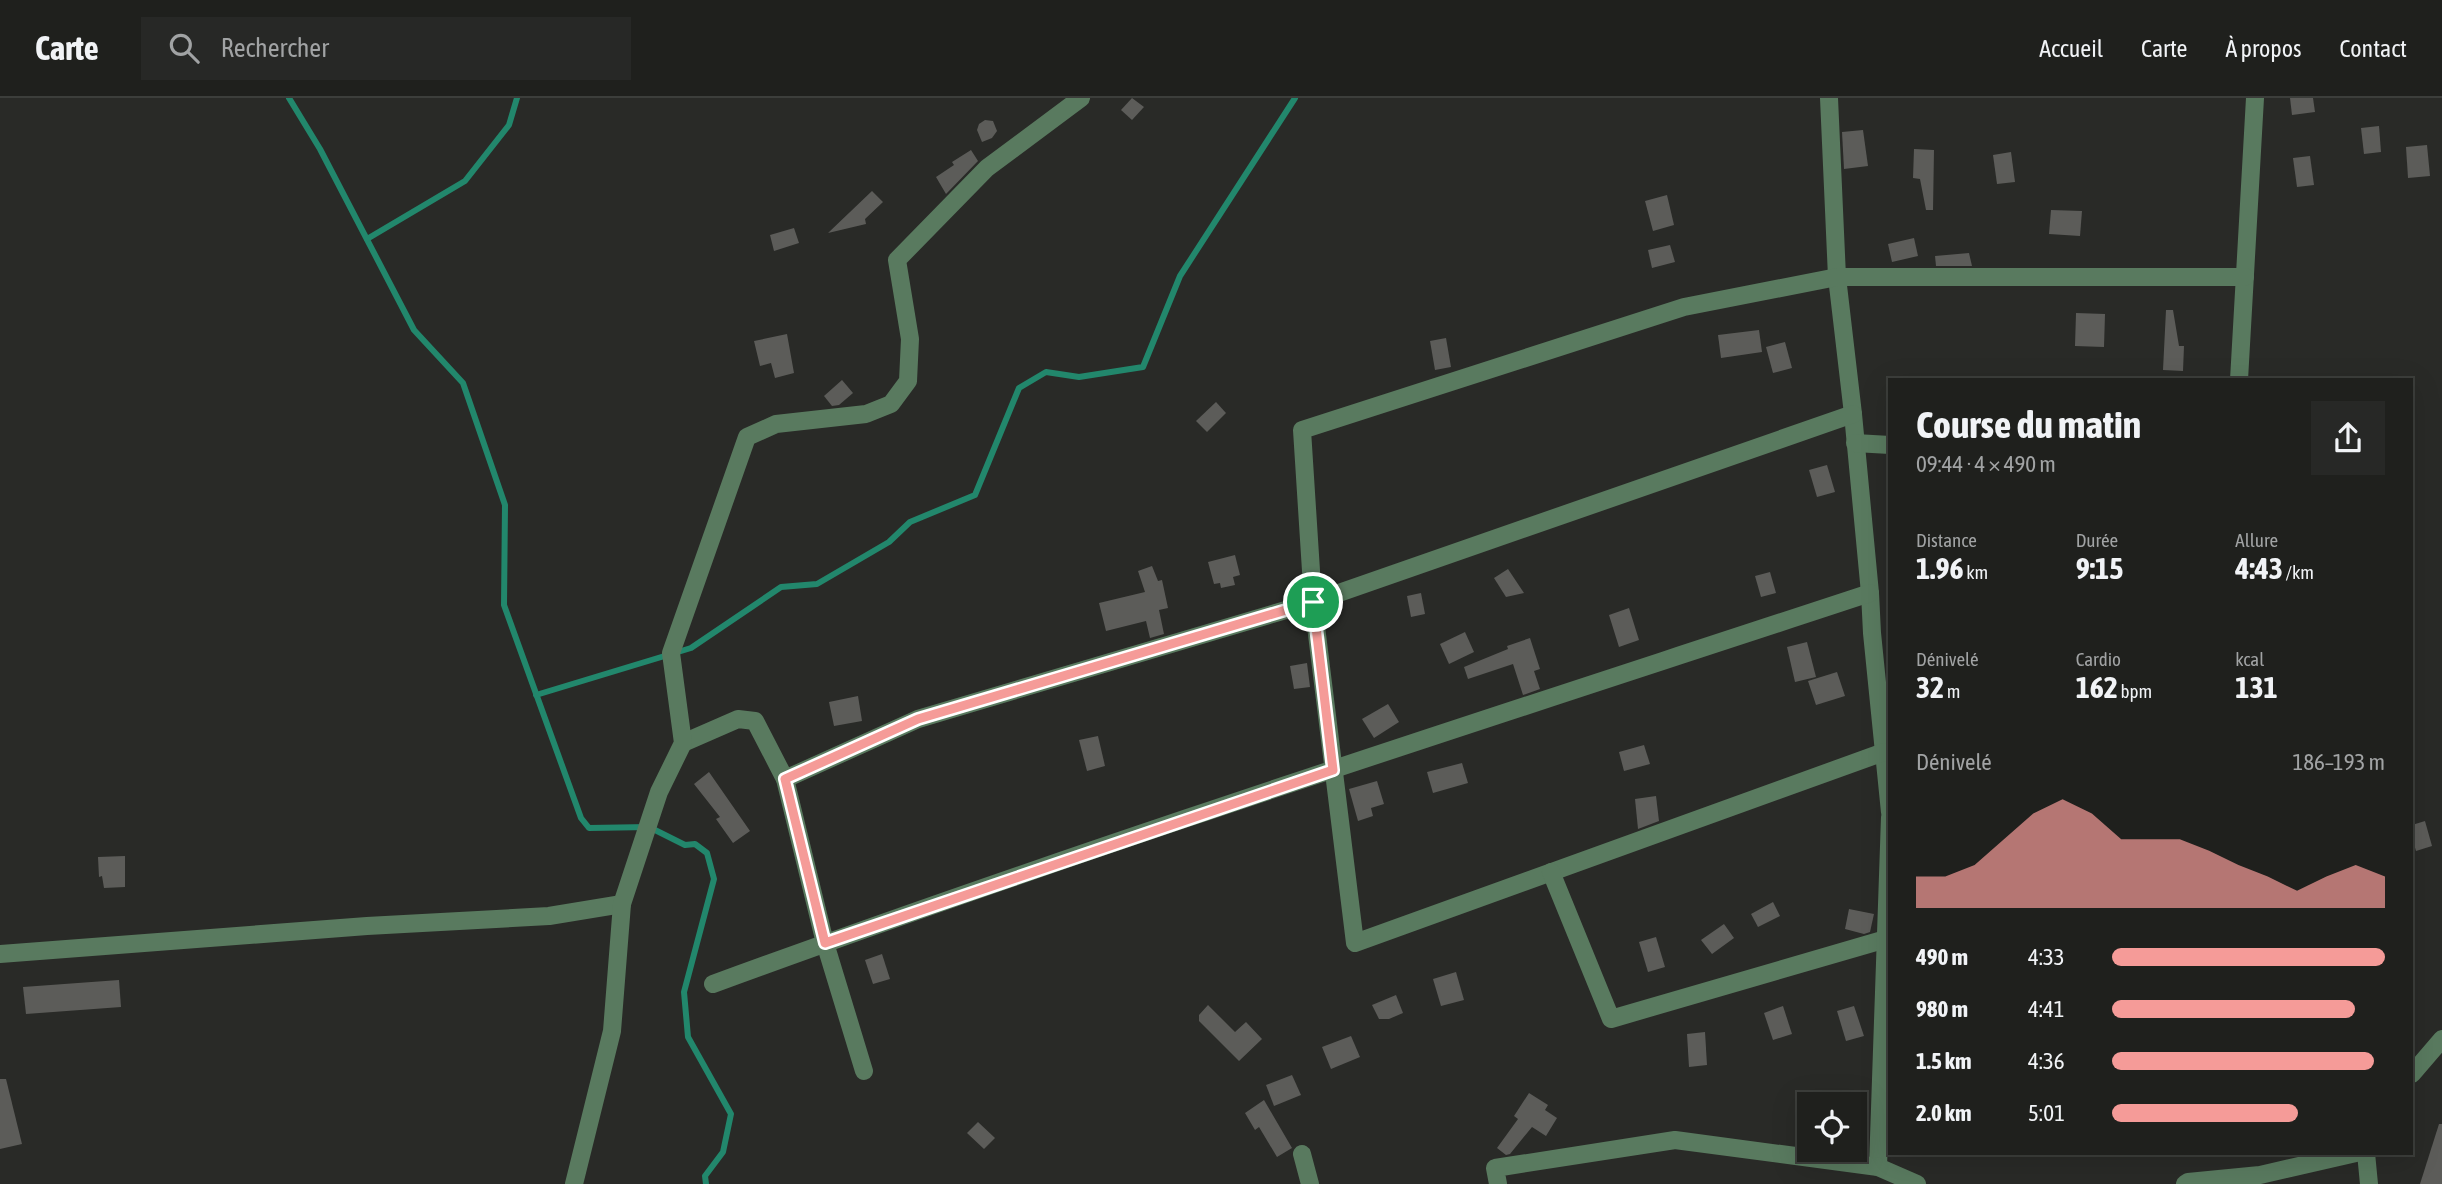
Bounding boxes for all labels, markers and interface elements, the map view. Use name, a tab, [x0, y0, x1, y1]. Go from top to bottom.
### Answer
search box	[141, 17, 631, 80]
text: Carte	[35, 29, 99, 67]
icon: search	[165, 29, 203, 67]
text: Rechercher	[221, 33, 329, 63]
text: Accueil	[2039, 35, 2103, 62]
text: Carte	[2141, 35, 2187, 62]
text: À propos	[2225, 35, 2301, 62]
text: Contact	[2339, 35, 2407, 62]
button: share	[2311, 401, 2385, 475]
text: Course du matin	[1916, 403, 2141, 446]
text: 09:44 · 4 × 490 m	[1916, 451, 2056, 477]
text: Distance	[1916, 529, 1977, 551]
text: Durée	[2076, 529, 2118, 551]
text: Allure	[2235, 529, 2278, 551]
text: 1.96	[1916, 551, 1964, 585]
text: 9:15	[2076, 551, 2123, 585]
text: 4:43	[2235, 551, 2283, 585]
text: km	[1964, 561, 1988, 583]
text: /km	[2283, 561, 2314, 583]
pin	[1283, 572, 1343, 632]
icon: arrive	[1294, 583, 1332, 621]
text: Dénivelé	[1916, 648, 1979, 670]
text: Cardio	[2076, 648, 2121, 670]
text: kcal	[2235, 648, 2264, 670]
text: 32	[1916, 670, 1944, 704]
text: 162	[2076, 670, 2118, 704]
text: 131	[2235, 670, 2278, 704]
text: m	[1944, 680, 1961, 702]
text: bpm	[2118, 680, 2152, 702]
text: Dénivelé	[1916, 749, 1992, 775]
text: 186–193 m	[2292, 749, 2385, 775]
text: 490 m	[1916, 944, 1968, 970]
text: 4:33	[2028, 944, 2065, 970]
text: 980 m	[1916, 996, 1968, 1022]
text: 4:41	[2028, 996, 2065, 1022]
text: 1.5 km	[1916, 1048, 1972, 1074]
text: 4:36	[2028, 1048, 2065, 1074]
map controls	[1797, 1092, 1867, 1162]
button: locate	[1797, 1092, 1867, 1162]
text: 2.0 km	[1916, 1100, 1972, 1126]
text: 5:01	[2028, 1100, 2065, 1126]

